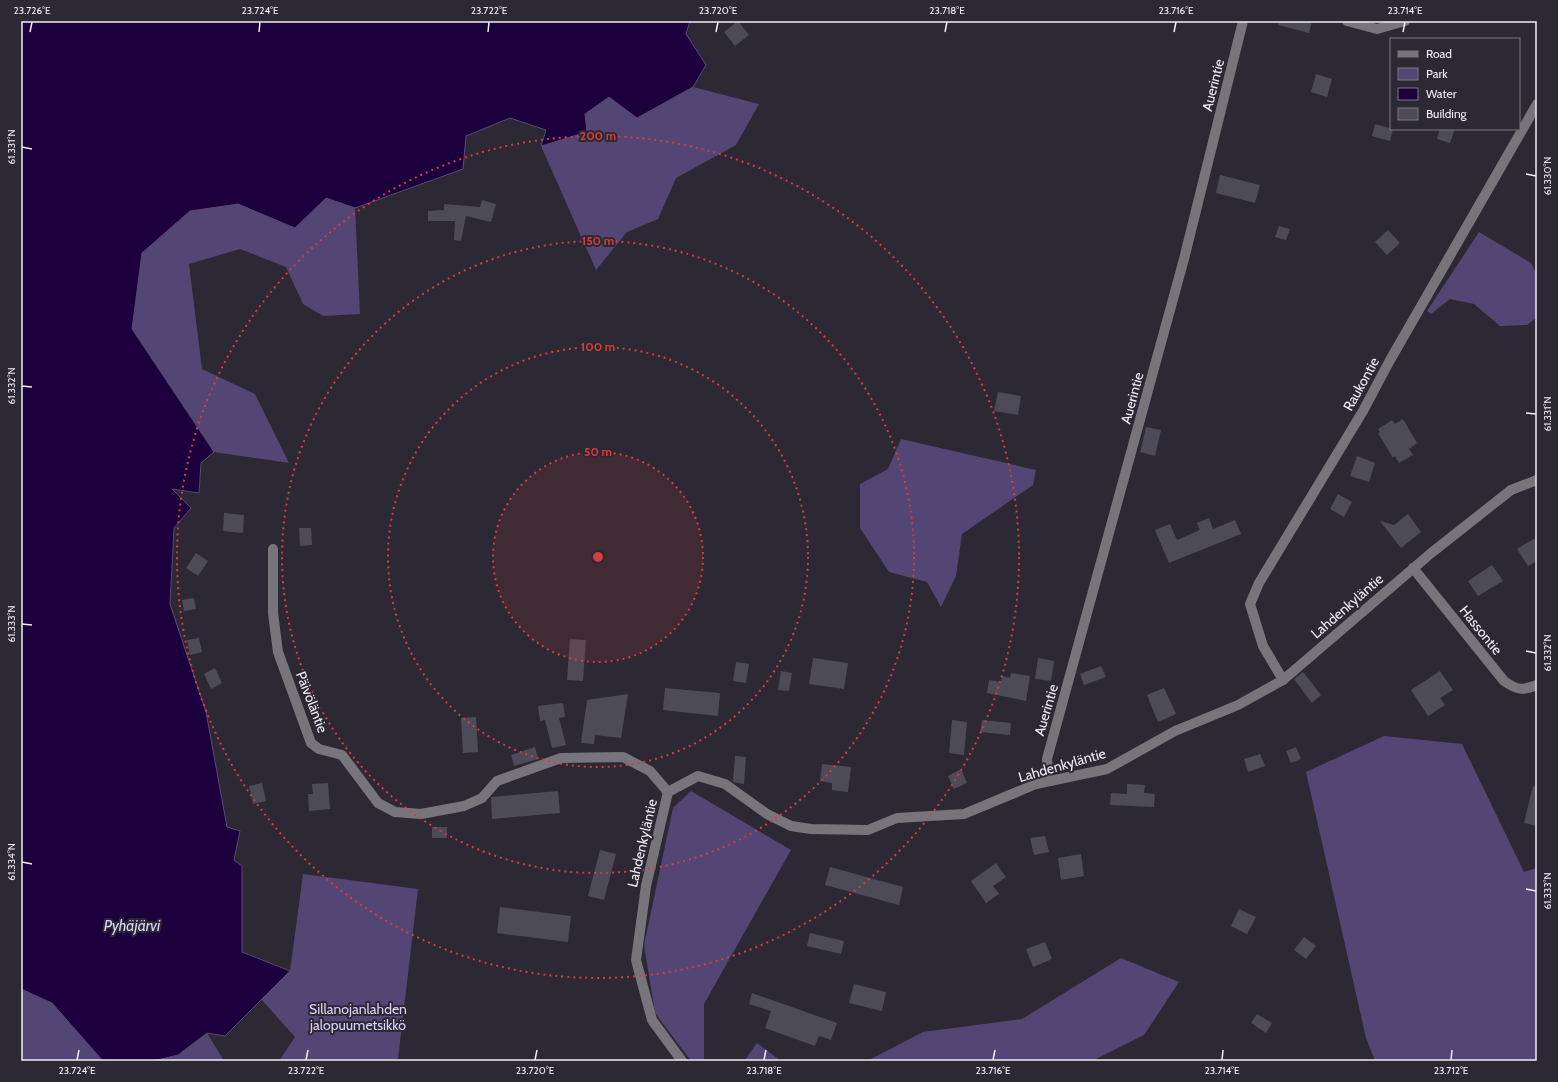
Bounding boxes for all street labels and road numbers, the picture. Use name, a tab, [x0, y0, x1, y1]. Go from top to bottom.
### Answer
street label: Auerintie	[1198, 57, 1228, 113]
street label: Raukontie	[1339, 354, 1383, 414]
street label: Auerintie	[1116, 370, 1148, 426]
street label: Lahdenkyläntie	[1307, 570, 1387, 642]
street label: Hassontie	[1456, 602, 1506, 658]
street label: Päivöläntie	[292, 669, 332, 735]
street label: Auerintie	[1030, 682, 1062, 738]
street label: Lahdenkyläntie	[1016, 744, 1108, 786]
street label: Lahdenkyläntie	[623, 797, 661, 889]

